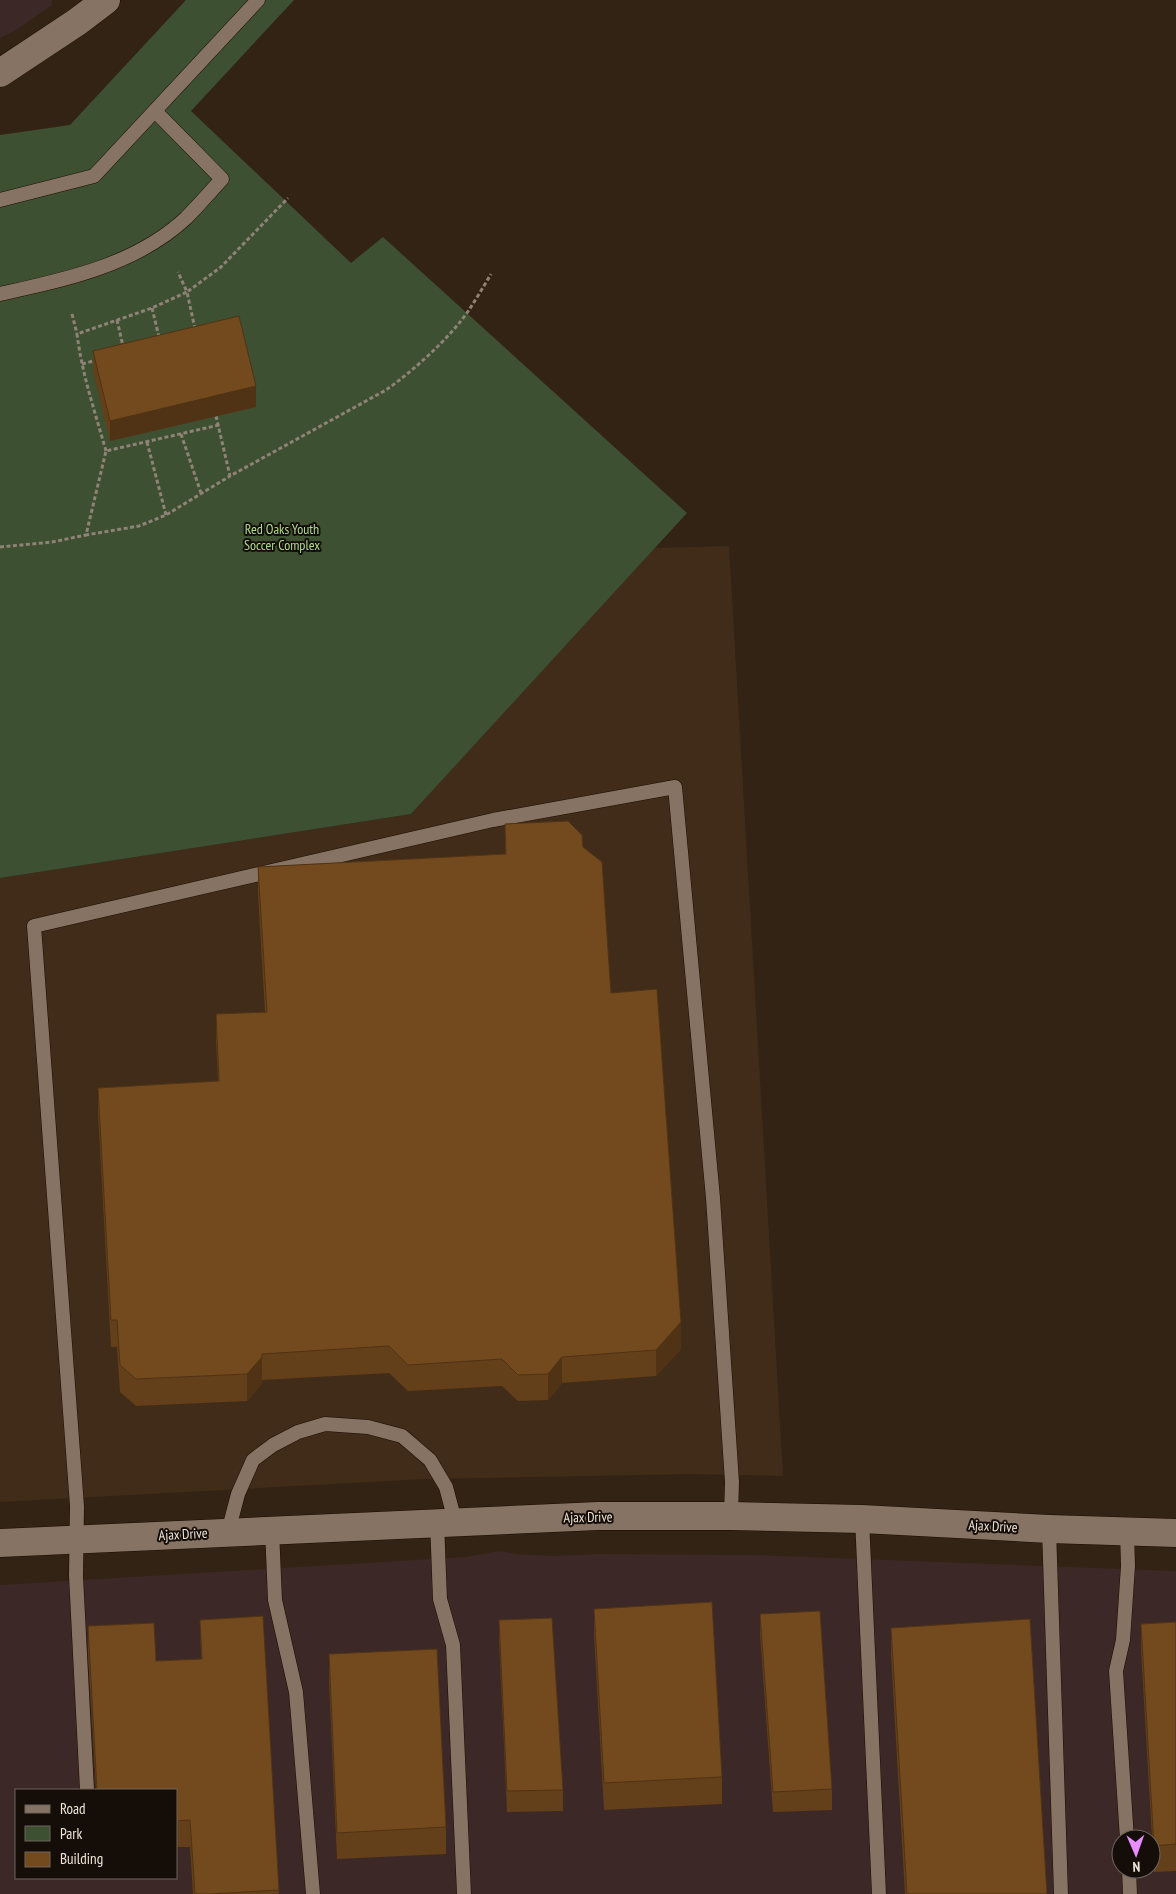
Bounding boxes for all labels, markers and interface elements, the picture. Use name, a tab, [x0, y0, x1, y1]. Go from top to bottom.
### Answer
park label: Red Oaks Youth Soccer Complex	[244, 520, 320, 554]
street label: Ajax Drive	[563, 1508, 613, 1526]
street label: Ajax Drive	[968, 1516, 1018, 1536]
street label: Ajax Drive	[158, 1524, 208, 1544]
legend	[15, 1789, 178, 1879]
text: Road	[60, 1799, 86, 1818]
text: Park	[60, 1824, 82, 1843]
north arrow	[1111, 1829, 1161, 1879]
text: Building	[60, 1849, 103, 1868]
text: N	[1132, 1858, 1141, 1876]

